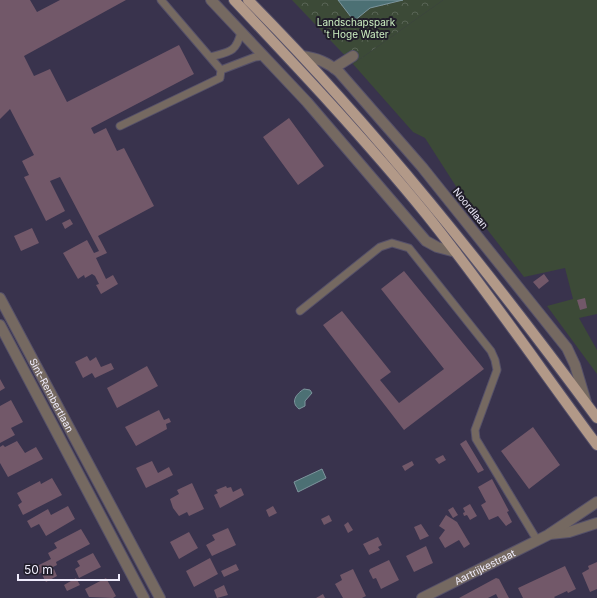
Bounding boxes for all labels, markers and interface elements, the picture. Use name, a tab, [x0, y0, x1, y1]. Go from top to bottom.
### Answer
park label: Landschapspark 't Hoge Water	[317, 16, 396, 40]
street label: Noordlaan	[451, 185, 491, 231]
street label: Sint-Rembertlaan	[27, 356, 76, 434]
street label: Aartrijkestraat	[452, 546, 518, 587]
scale bar	[18, 556, 119, 582]
text: 50 m	[24, 562, 53, 577]

